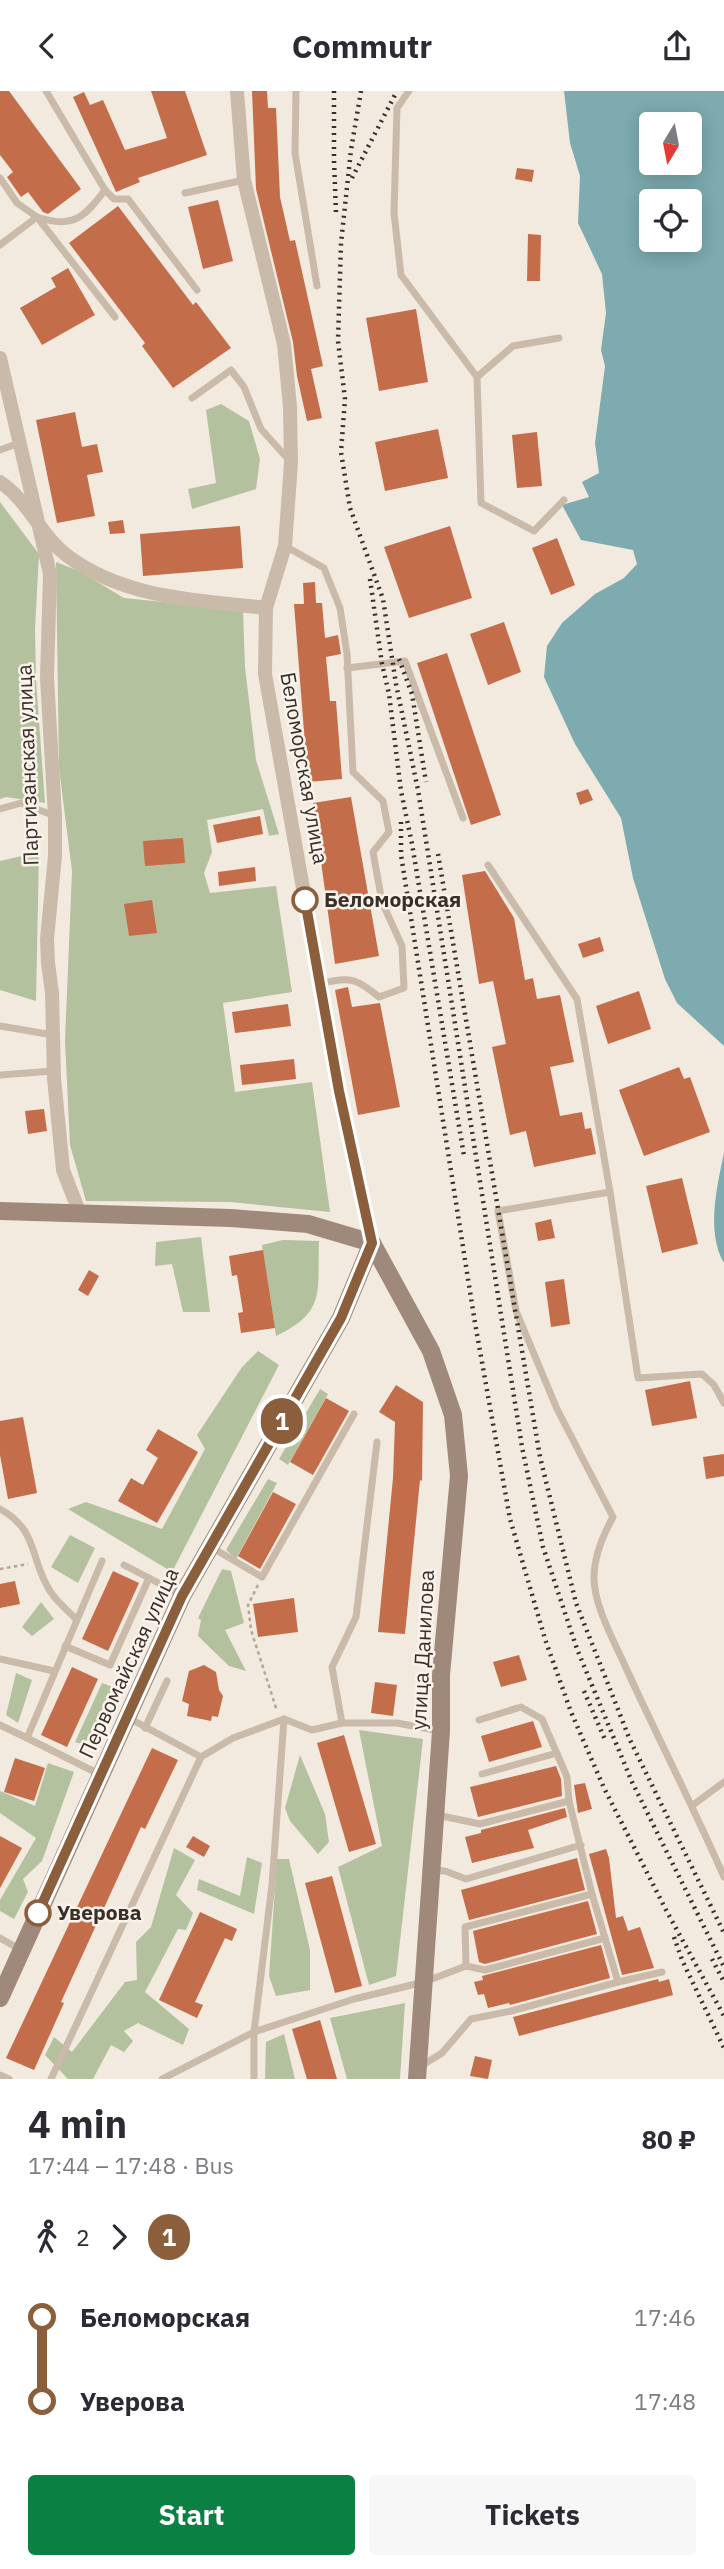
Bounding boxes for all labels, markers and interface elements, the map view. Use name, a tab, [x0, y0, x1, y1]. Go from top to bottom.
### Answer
text: Commutr	[292, 25, 432, 67]
icon: back	[28, 27, 66, 65]
icon: share	[658, 27, 696, 65]
north arrow	[639, 112, 702, 175]
map controls	[639, 112, 702, 252]
button: locate	[639, 189, 702, 252]
street label: Партизанская улица	[9, 664, 45, 866]
street label: Беломорская улица	[274, 670, 336, 866]
place label: Беломорская	[324, 885, 461, 913]
marker: Беломорская	[292, 887, 318, 913]
line badge: 1	[259, 1398, 305, 1444]
text: 1	[275, 1405, 289, 1437]
street label: Первомайская улица	[72, 1563, 185, 1762]
street label: улица Данилова	[404, 1569, 440, 1731]
place label: Уверова	[57, 1898, 142, 1926]
marker: Уверова	[25, 1900, 51, 1926]
text: 4 min	[28, 2099, 127, 2148]
text: 80 ₽	[641, 2122, 696, 2156]
text: 17:44 – 17:48 · Bus	[28, 2150, 234, 2180]
icon: walk	[28, 2218, 66, 2256]
icon: forward	[100, 2218, 138, 2256]
text: 1	[162, 2221, 176, 2253]
text: 2	[76, 2222, 90, 2252]
text: Беломорская	[80, 2300, 250, 2334]
text: 17:46	[634, 2302, 696, 2332]
text: Уверова	[80, 2384, 185, 2418]
text: 17:48	[634, 2386, 696, 2416]
button: Start	[28, 2475, 355, 2555]
button: Tickets	[369, 2475, 696, 2555]

